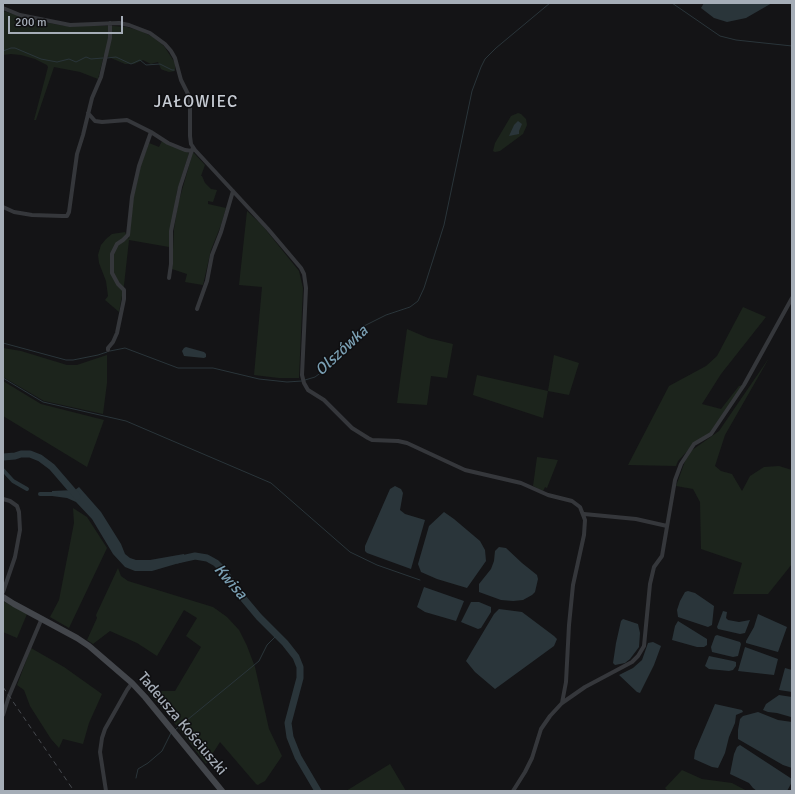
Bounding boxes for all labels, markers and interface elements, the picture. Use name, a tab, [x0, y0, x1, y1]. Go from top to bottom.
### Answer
scale bar	[10, 8, 125, 34]
text: 200 m	[15, 15, 47, 30]
district label: JAŁOWIEC	[154, 93, 238, 113]
water label: Olszówka	[312, 322, 372, 380]
water label: Kwisa	[210, 560, 250, 604]
street label: Tadeusza Kościuszki	[134, 669, 230, 779]

